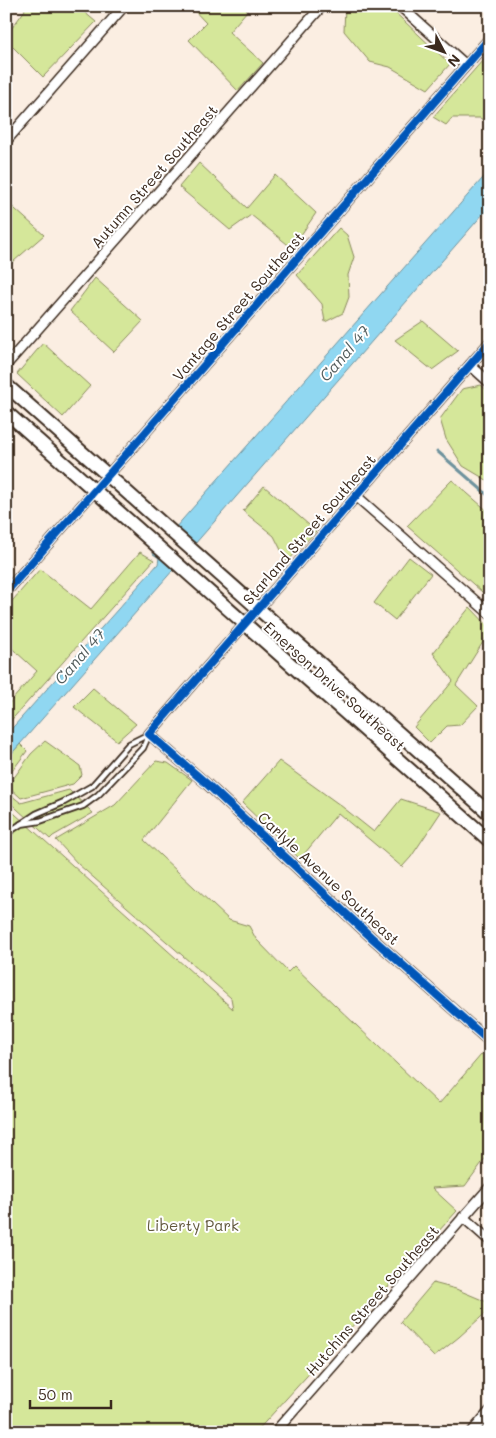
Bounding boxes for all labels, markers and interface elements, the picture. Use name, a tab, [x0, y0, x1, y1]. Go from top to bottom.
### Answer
north arrow	[418, 28, 468, 78]
text: N	[444, 51, 465, 71]
street label: Autumn Street Southeast	[86, 100, 222, 252]
street label: Vantage Street Southeast	[168, 227, 308, 385]
water label: Canal 47	[314, 321, 374, 385]
street label: Starland Street Southeast	[238, 449, 380, 609]
street label: Emerson Drive Southeast	[260, 617, 410, 755]
water label: Canal 47	[49, 624, 109, 688]
street label: Carlyle Avenue Southeast	[254, 807, 404, 949]
park label: Liberty Park	[147, 1215, 239, 1235]
street label: Hutchins Street Southeast	[301, 1220, 443, 1380]
scale bar	[30, 1378, 111, 1410]
text: 50 m	[38, 1384, 73, 1404]

